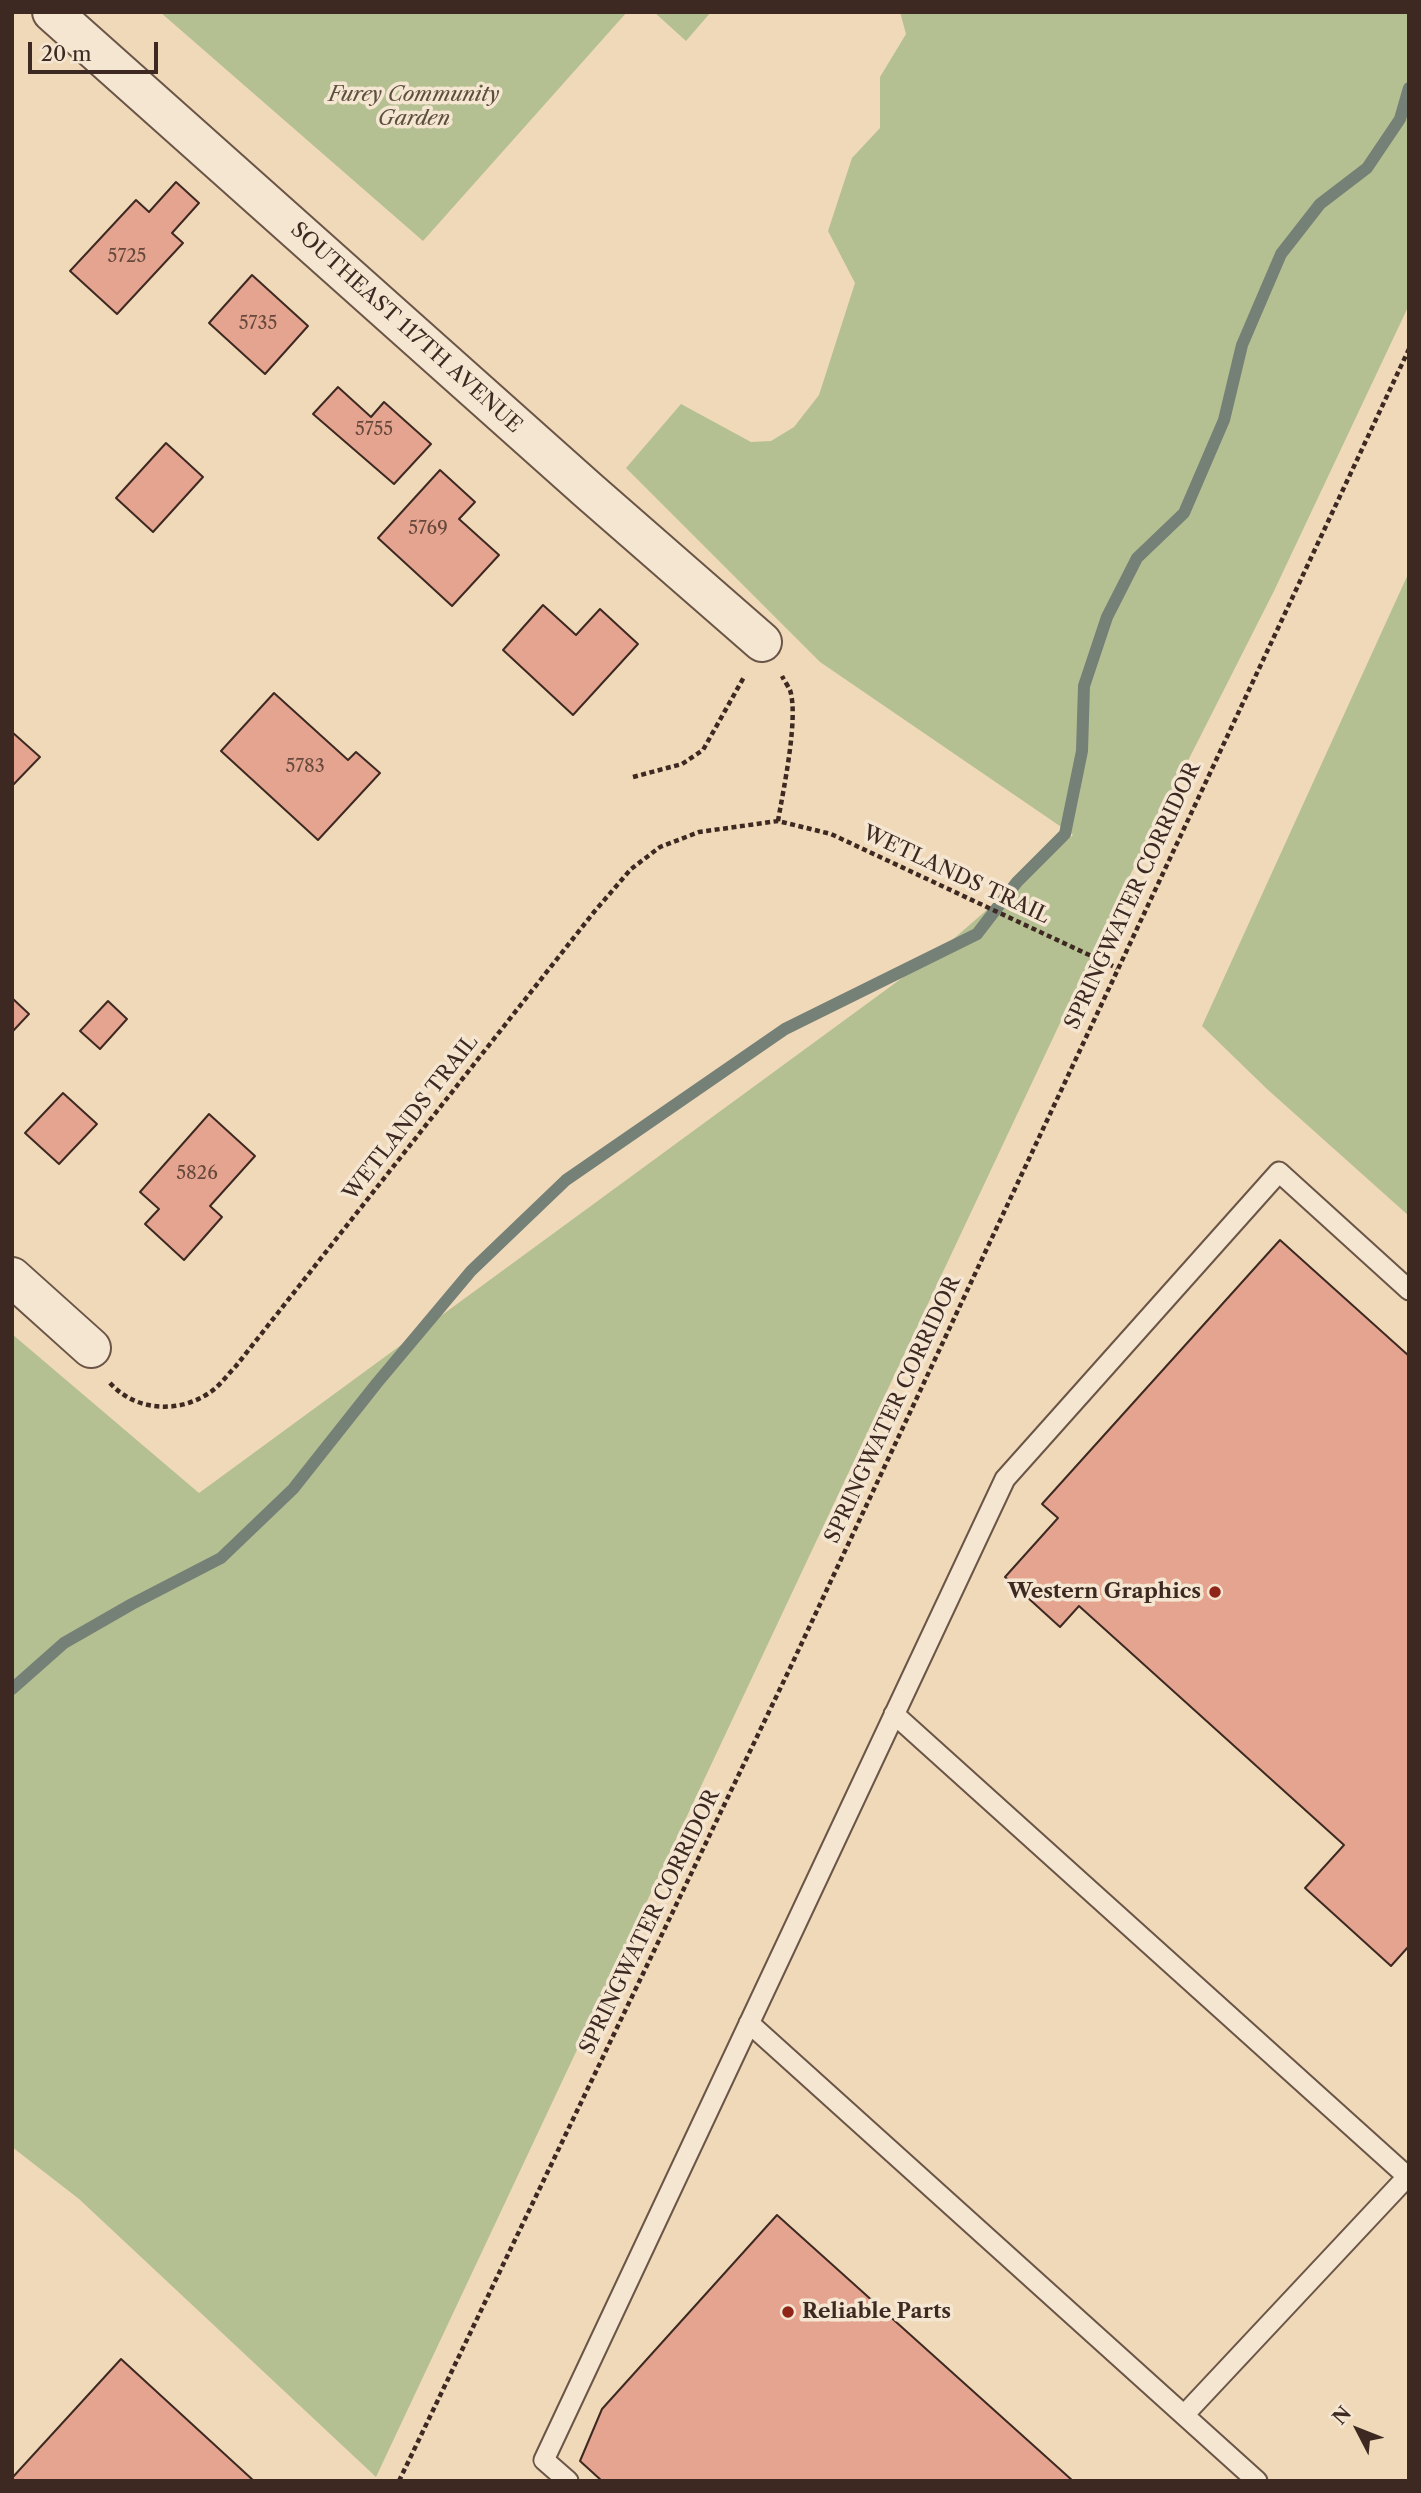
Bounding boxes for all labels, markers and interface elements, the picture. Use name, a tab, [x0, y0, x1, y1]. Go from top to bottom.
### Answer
scale bar	[32, 28, 161, 72]
text: 20 m	[41, 41, 92, 66]
park label: Furey Community Garden	[328, 82, 500, 132]
street label: SOUTHEAST 117TH AVENUE	[285, 217, 527, 439]
house number: 5725	[108, 246, 146, 268]
house number: 5735	[239, 313, 277, 335]
house number: 5755	[355, 419, 393, 441]
house number: 5769	[408, 518, 448, 540]
house number: 5783	[285, 756, 325, 778]
street label: SPRINGWATER CORRIDOR	[1060, 758, 1206, 1034]
street label: WETLANDS TRAIL	[859, 821, 1053, 929]
street label: WETLANDS TRAIL	[338, 1030, 484, 1206]
house number: 5826	[176, 1163, 218, 1185]
street label: SPRINGWATER CORRIDOR	[820, 1272, 966, 1548]
place label: Western Graphics	[1007, 1579, 1201, 1605]
marker: Western Graphics	[1207, 1584, 1223, 1600]
street label: SPRINGWATER CORRIDOR	[575, 1785, 725, 2059]
place label: Reliable Parts	[802, 2299, 951, 2325]
marker: Reliable Parts	[780, 2304, 796, 2320]
north arrow	[1323, 2395, 1393, 2465]
text: N	[1328, 2402, 1356, 2429]

